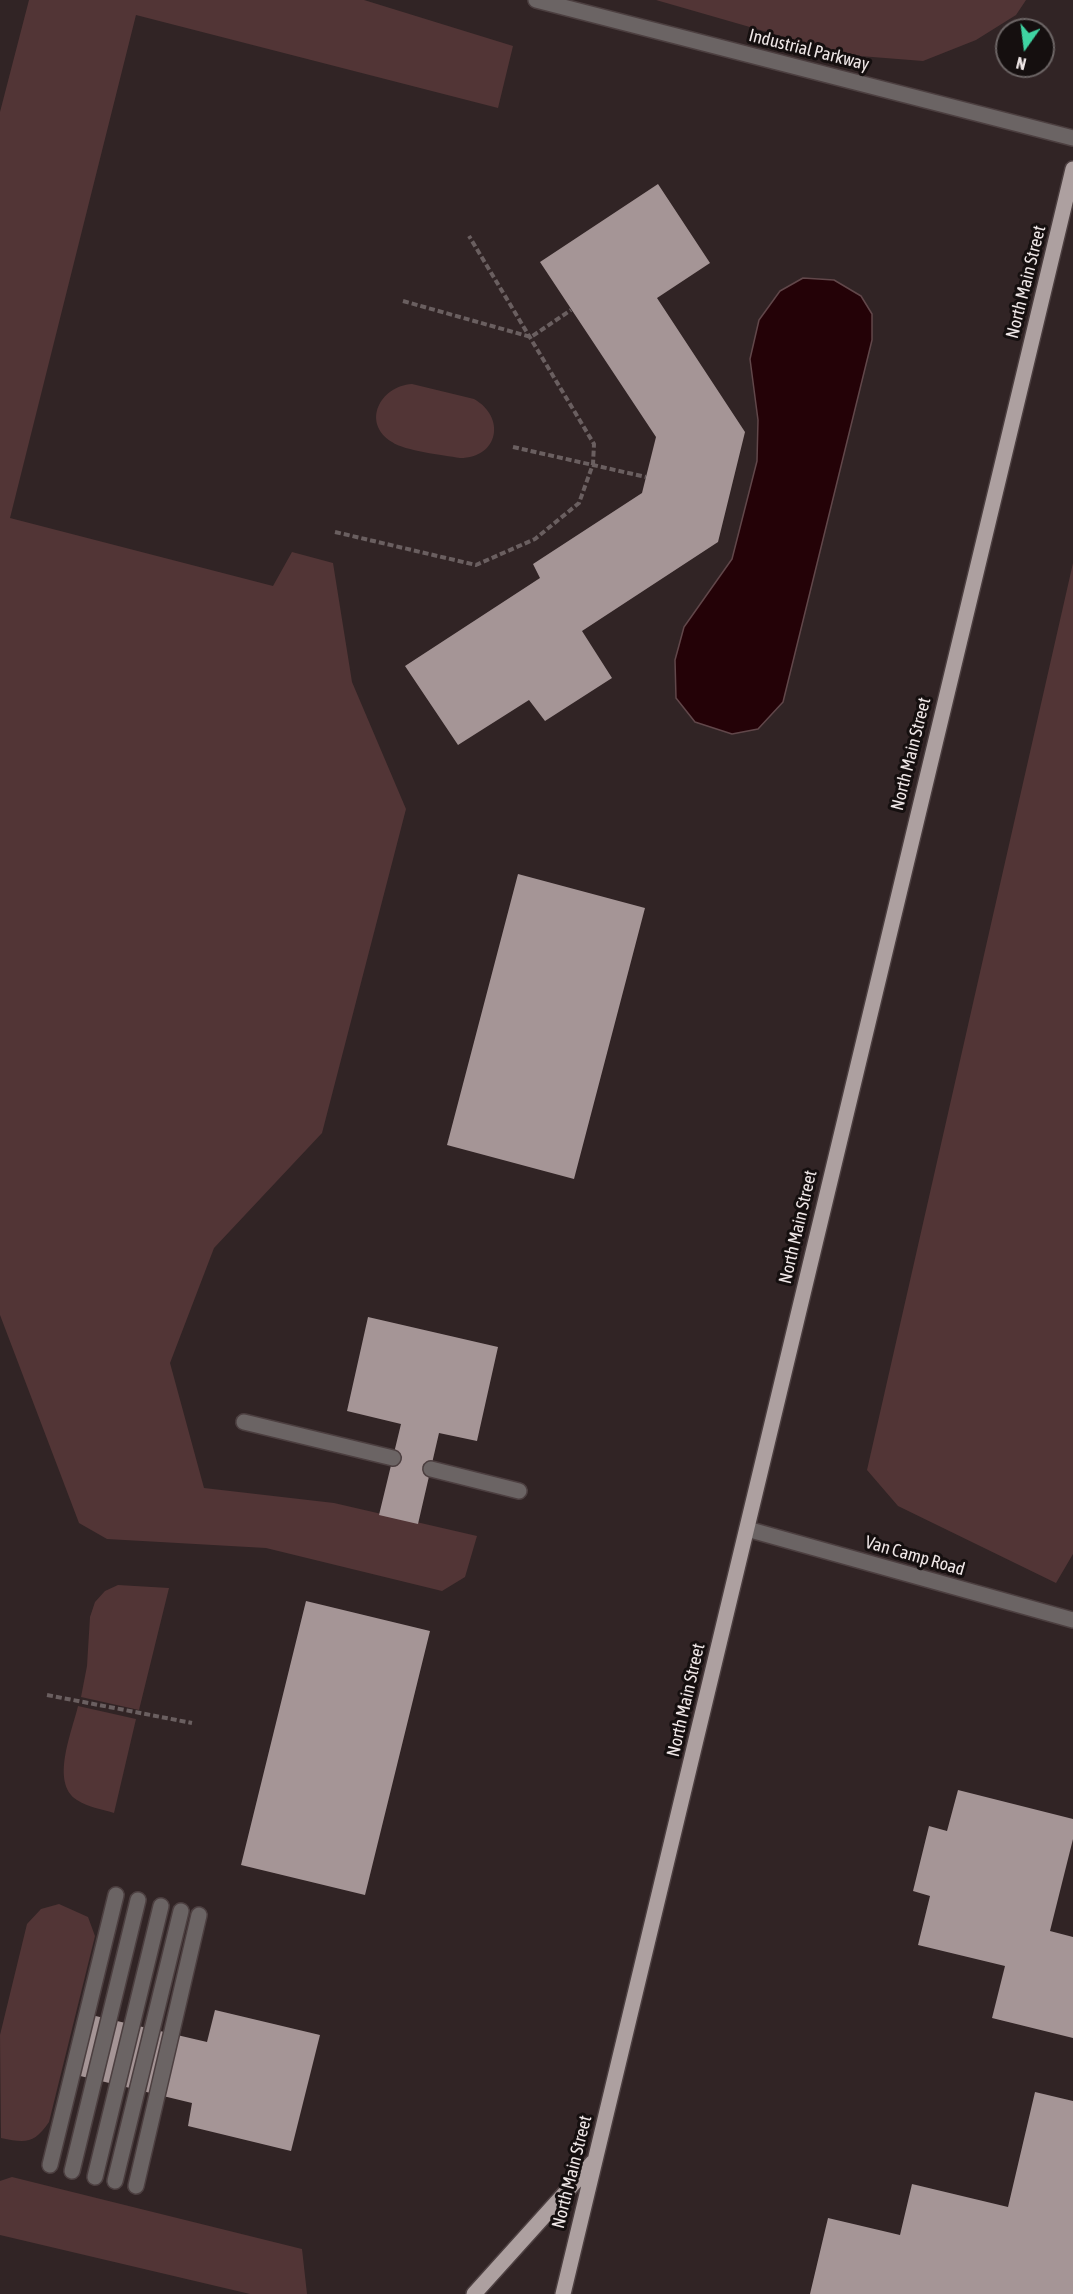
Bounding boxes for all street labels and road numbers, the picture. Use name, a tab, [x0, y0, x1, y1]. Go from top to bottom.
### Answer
street label: Industrial Parkway	[746, 25, 872, 75]
street label: North Main Street	[1002, 223, 1050, 341]
street label: North Main Street	[887, 695, 935, 813]
street label: North Main Street	[774, 1168, 822, 1286]
street label: Van Camp Road	[863, 1531, 967, 1581]
street label: North Main Street	[662, 1641, 710, 1759]
street label: North Main Street	[548, 2113, 596, 2231]

